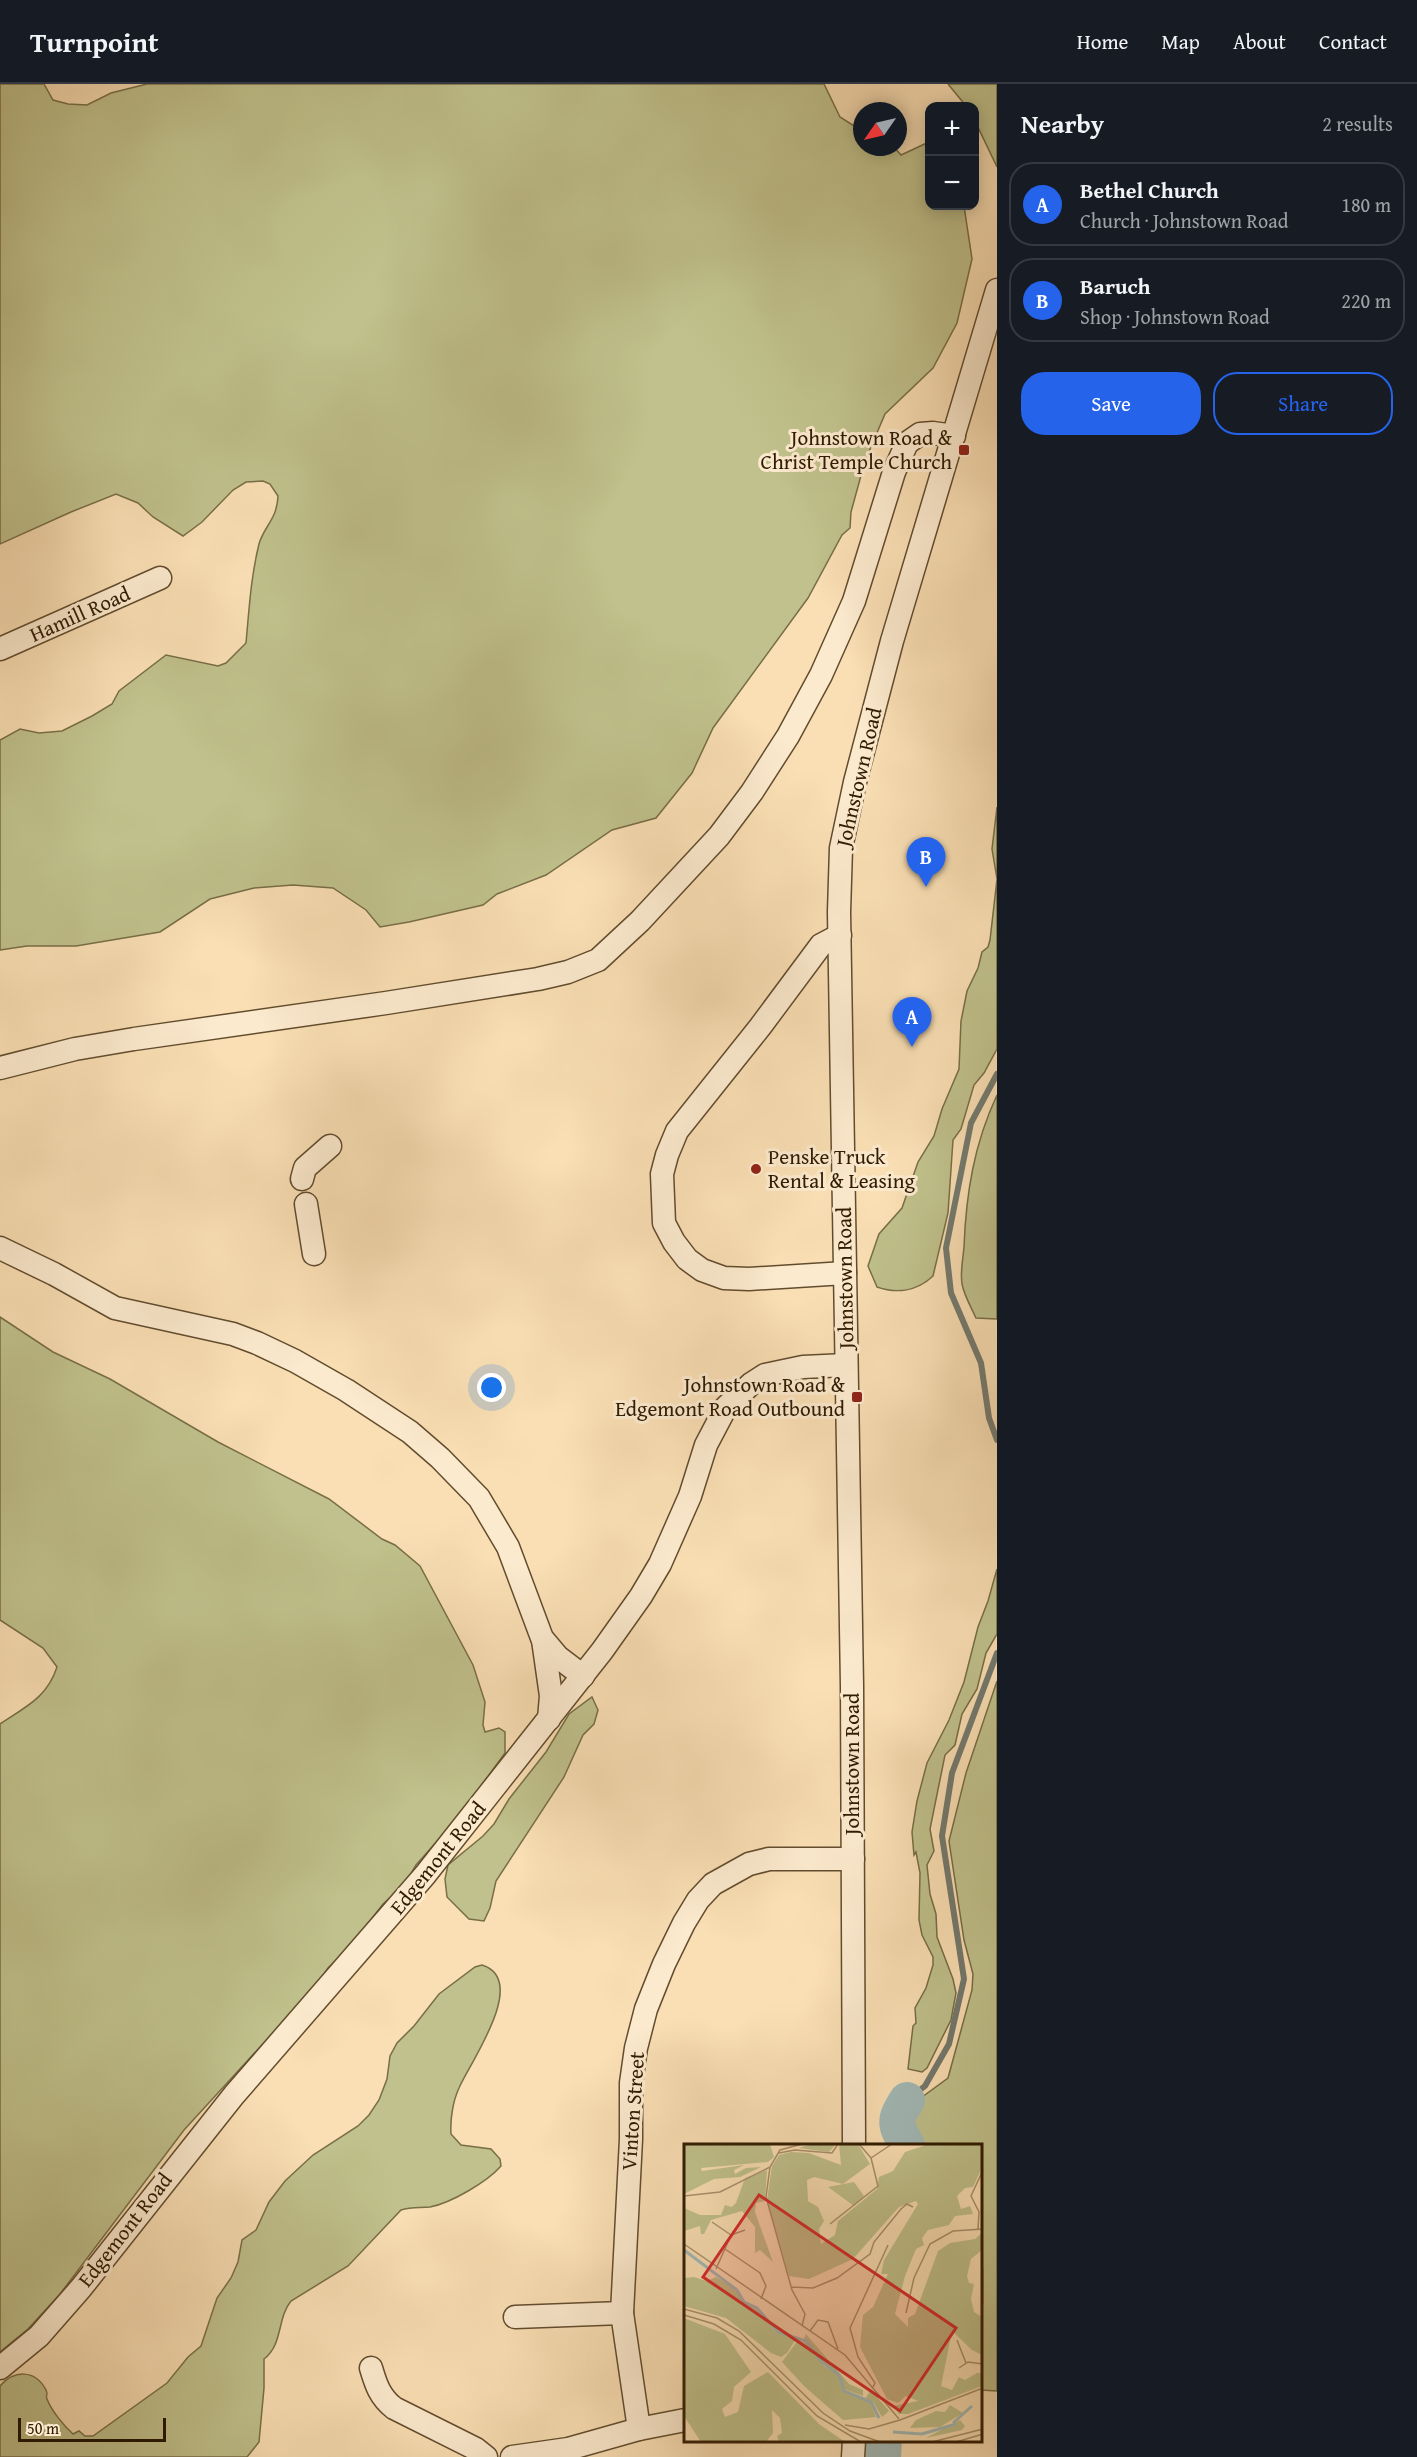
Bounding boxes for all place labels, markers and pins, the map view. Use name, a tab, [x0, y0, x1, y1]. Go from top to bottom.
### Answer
place label: Johnstown Road & Christ Temple Church	[761, 422, 953, 477]
marker: Johnstown Road & Christ Temple Church	[957, 443, 971, 457]
pin: B	[906, 838, 946, 887]
pin: A	[892, 998, 932, 1047]
place label: Penske Truck Rental & Leasing	[768, 1141, 915, 1196]
marker: Penske Truck Rental & Leasing	[749, 1162, 763, 1176]
place label: Johnstown Road & Edgemont Road Outbound	[615, 1369, 846, 1424]
marker: Johnstown Road & Edgemont Road Outbound	[850, 1390, 864, 1404]

